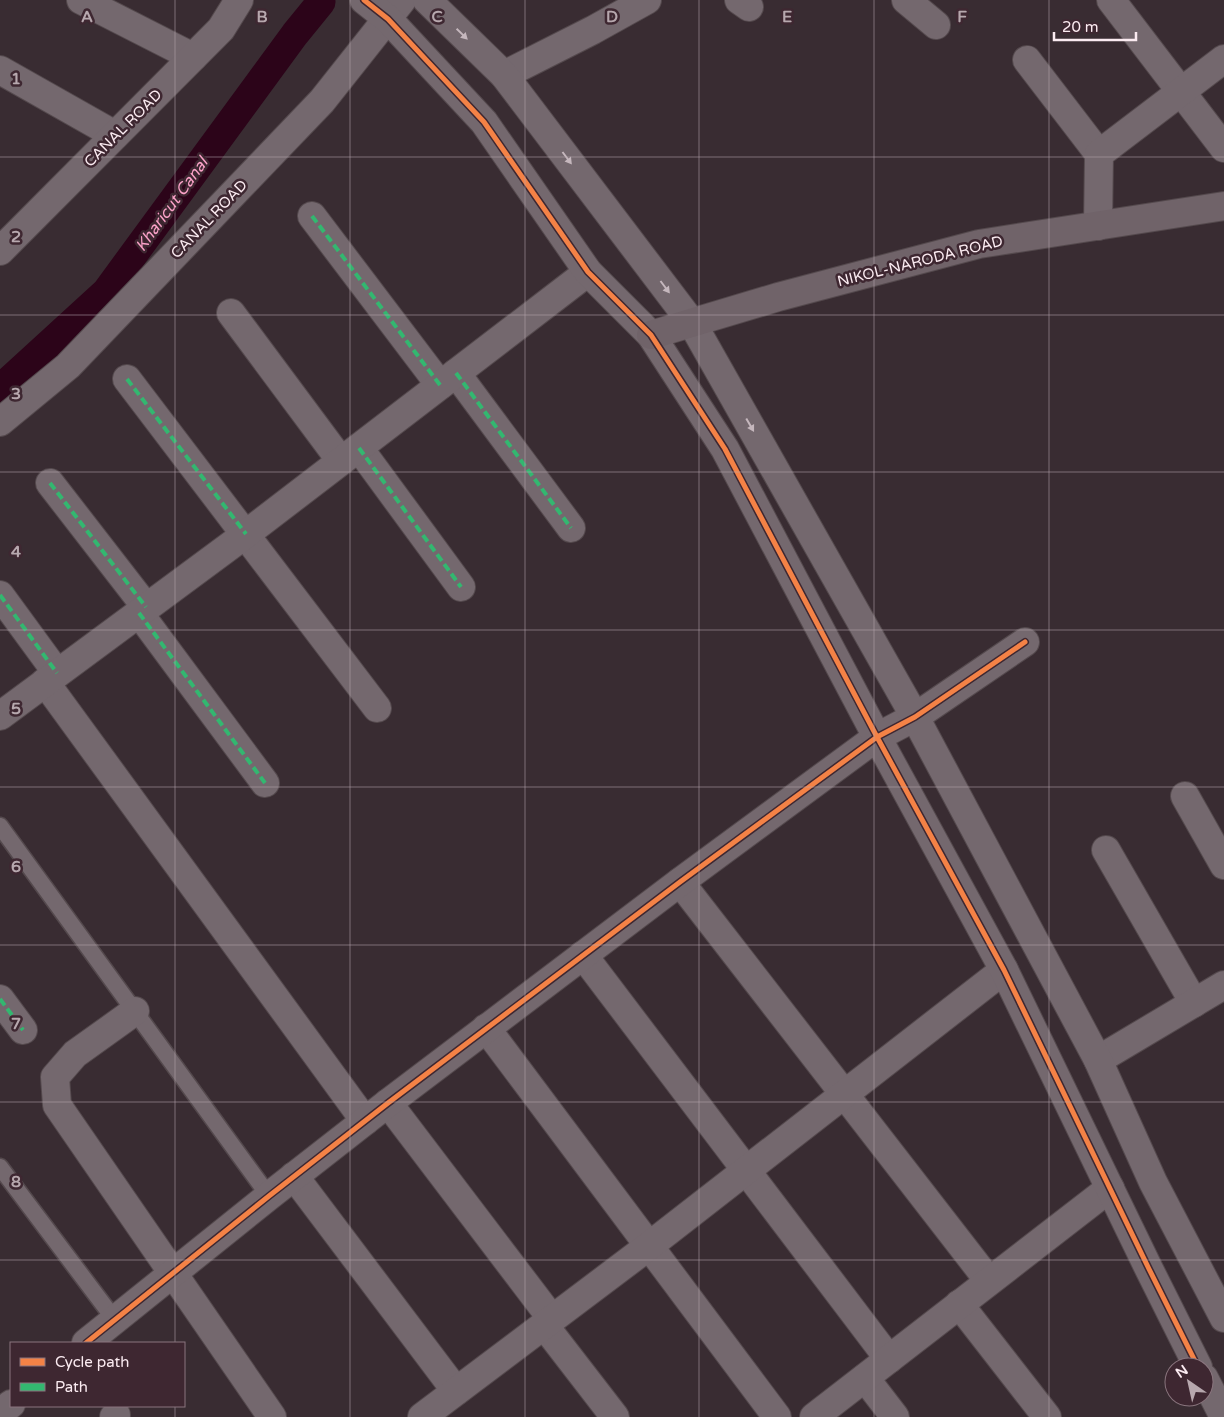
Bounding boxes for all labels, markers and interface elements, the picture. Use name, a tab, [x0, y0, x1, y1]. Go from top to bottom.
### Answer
text: A	[81, 7, 93, 27]
text: B	[256, 7, 268, 27]
text: C	[431, 7, 443, 27]
text: D	[606, 7, 618, 27]
text: E	[782, 7, 792, 27]
text: F	[957, 7, 967, 27]
scale bar	[1054, 10, 1136, 42]
text: 20 m	[1062, 18, 1099, 36]
one-way arrow	[456, 28, 468, 40]
text: 1	[11, 69, 21, 89]
street label: CANAL ROAD	[80, 85, 166, 171]
one-way arrow	[561, 151, 572, 164]
water label: Kharicut Canal	[131, 152, 214, 255]
street label: CANAL ROAD	[167, 176, 251, 262]
text: 2	[11, 227, 21, 247]
street label: NIKOL-NARODA ROAD	[835, 232, 1005, 290]
one-way arrow	[660, 280, 670, 294]
text: 3	[11, 384, 21, 404]
one-way arrow	[746, 418, 754, 433]
text: 4	[11, 542, 21, 562]
text: 5	[11, 699, 21, 719]
text: 6	[11, 857, 21, 877]
text: 7	[11, 1014, 21, 1034]
text: 8	[11, 1172, 21, 1192]
legend	[10, 1342, 185, 1407]
text: Cycle path	[55, 1353, 129, 1371]
north arrow	[1164, 1357, 1214, 1407]
text: N	[1173, 1361, 1191, 1382]
text: Path	[55, 1378, 88, 1396]

